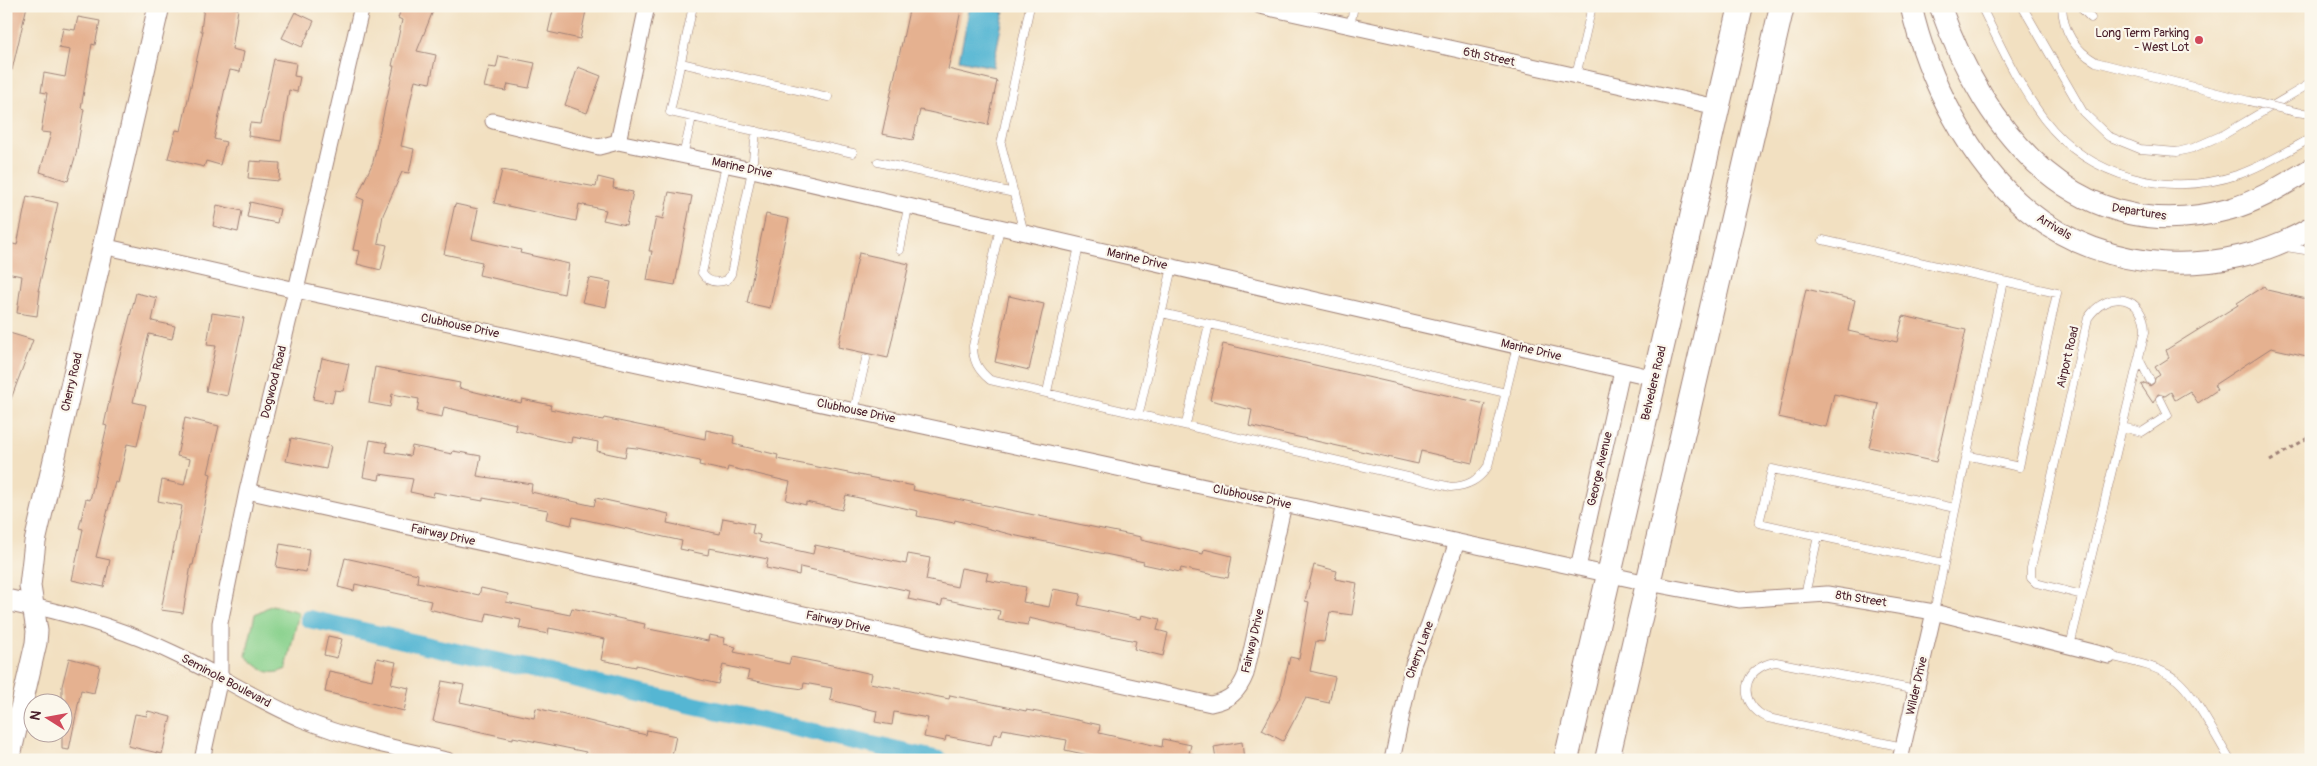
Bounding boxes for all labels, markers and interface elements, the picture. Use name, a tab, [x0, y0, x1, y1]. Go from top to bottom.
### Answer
place label: Long Term Parking - West Lot	[2095, 26, 2189, 55]
marker: Long Term Parking - West Lot	[2193, 34, 2205, 46]
street label: 6th Street	[1462, 44, 1516, 70]
street label: Marine Drive	[710, 154, 774, 182]
street label: Departures	[2111, 200, 2168, 224]
street label: Arrivals	[2034, 211, 2075, 244]
street label: Marine Drive	[1105, 245, 1169, 273]
street label: Clubhouse Drive	[419, 310, 501, 342]
street label: Airport Road	[2054, 325, 2082, 389]
street label: Marine Drive	[1499, 336, 1563, 364]
street label: Dogwood Road	[258, 344, 290, 420]
street label: Belvedere Road	[1638, 344, 1670, 422]
street label: Cherry Road	[58, 351, 86, 413]
street label: Clubhouse Drive	[815, 395, 897, 427]
street label: George Avenue	[1584, 430, 1616, 508]
street label: Clubhouse Drive	[1211, 481, 1293, 513]
street label: Fairway Drive	[409, 521, 477, 549]
street label: 8th Street	[1834, 588, 1888, 610]
street label: Fairway Drive	[1238, 607, 1268, 675]
street label: Fairway Drive	[804, 608, 872, 636]
street label: Cherry Lane	[1403, 619, 1437, 681]
street label: Seminole Boulevard	[179, 651, 273, 711]
street label: Wilder Drive	[1903, 655, 1931, 717]
north arrow	[22, 694, 72, 744]
text: N	[26, 709, 45, 722]

